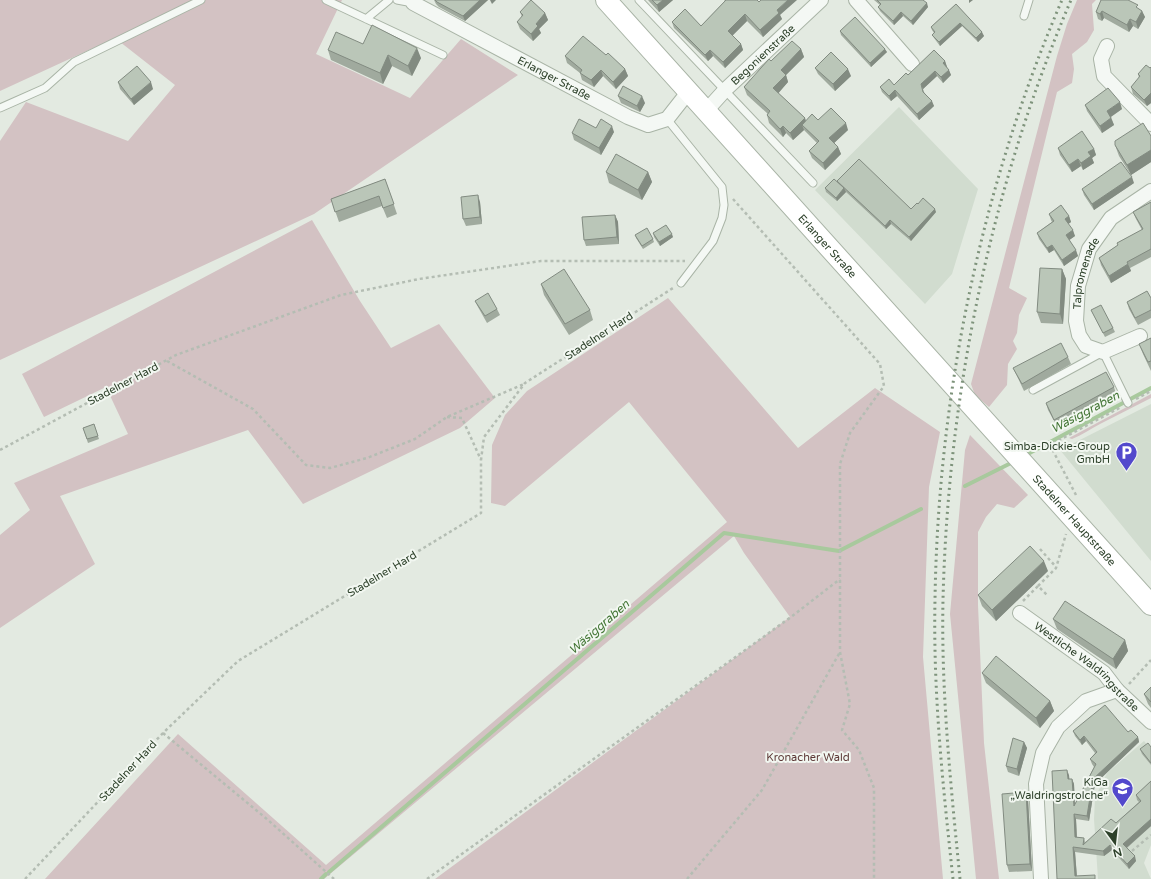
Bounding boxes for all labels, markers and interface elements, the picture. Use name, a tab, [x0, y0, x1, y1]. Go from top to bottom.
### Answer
street label: Begonienstraße	[728, 22, 797, 88]
street label: Erlanger Straße	[515, 53, 593, 103]
street label: Erlanger Straße	[796, 211, 860, 280]
street label: Talpromenade	[1070, 235, 1102, 310]
street label: Stadelner Hard	[563, 309, 635, 363]
street label: Stadelner Hard	[85, 360, 161, 408]
water label: Wäsiggraben	[1048, 388, 1122, 436]
parking icon: Simba-Dickie-Group GmbH	[1113, 439, 1139, 472]
place label: Simba-Dickie-Group GmbH	[1004, 440, 1110, 466]
street label: Stadelner Hauptstraße	[1030, 472, 1119, 568]
street label: Stadelner Hard	[345, 548, 419, 600]
water label: Wäsiggraben	[566, 597, 633, 657]
street label: Westliche Waldringstraße	[1032, 619, 1142, 714]
street label: Stadelner Hard	[97, 738, 159, 804]
park label: Kronacher Wald	[766, 751, 850, 764]
school or university icon: KiGa „Waldringstrolche“	[1110, 775, 1136, 808]
place label: KiGa „Waldringstrolche“	[1010, 776, 1108, 802]
north arrow	[1095, 823, 1135, 863]
text: N	[1112, 845, 1123, 860]

